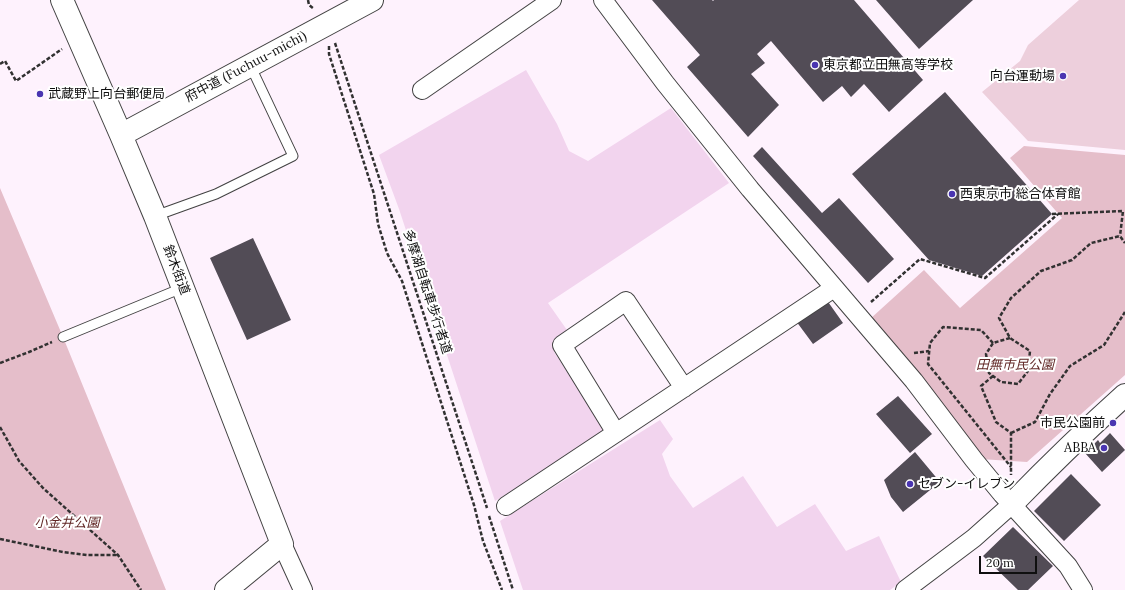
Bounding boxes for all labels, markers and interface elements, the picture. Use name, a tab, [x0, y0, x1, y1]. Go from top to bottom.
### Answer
street label: 府中道 (Fuchuu-michi)	[182, 28, 310, 106]
place label: 東京都立田無高等学校	[823, 57, 953, 73]
marker: 東京都立田無高等学校	[810, 60, 820, 70]
place label: 向台運動場	[990, 68, 1055, 84]
marker: 向台運動場	[1058, 71, 1068, 81]
place label: 武蔵野上向台郵便局	[48, 86, 165, 102]
marker: 武蔵野上向台郵便局	[35, 89, 45, 99]
place label: 西東京市 総合体育館	[960, 186, 1080, 202]
marker: 西東京市 総合体育館	[947, 189, 957, 199]
street label: 多摩湖自転車歩行者道	[399, 228, 455, 356]
street label: 鈴木街道	[159, 243, 193, 297]
park label: 田無市民公園	[976, 357, 1054, 373]
place label: 市民公園前	[1040, 415, 1105, 431]
marker: 市民公園前	[1108, 418, 1118, 428]
place label: ABBA	[1064, 440, 1096, 456]
marker: ABBA	[1099, 443, 1109, 453]
place label: セブン-イレブン	[918, 476, 1015, 492]
marker: セブン-イレブン	[905, 479, 915, 489]
park label: 小金井公園	[35, 515, 99, 531]
scale bar	[981, 548, 1039, 574]
text: 20 m	[986, 555, 1014, 570]

